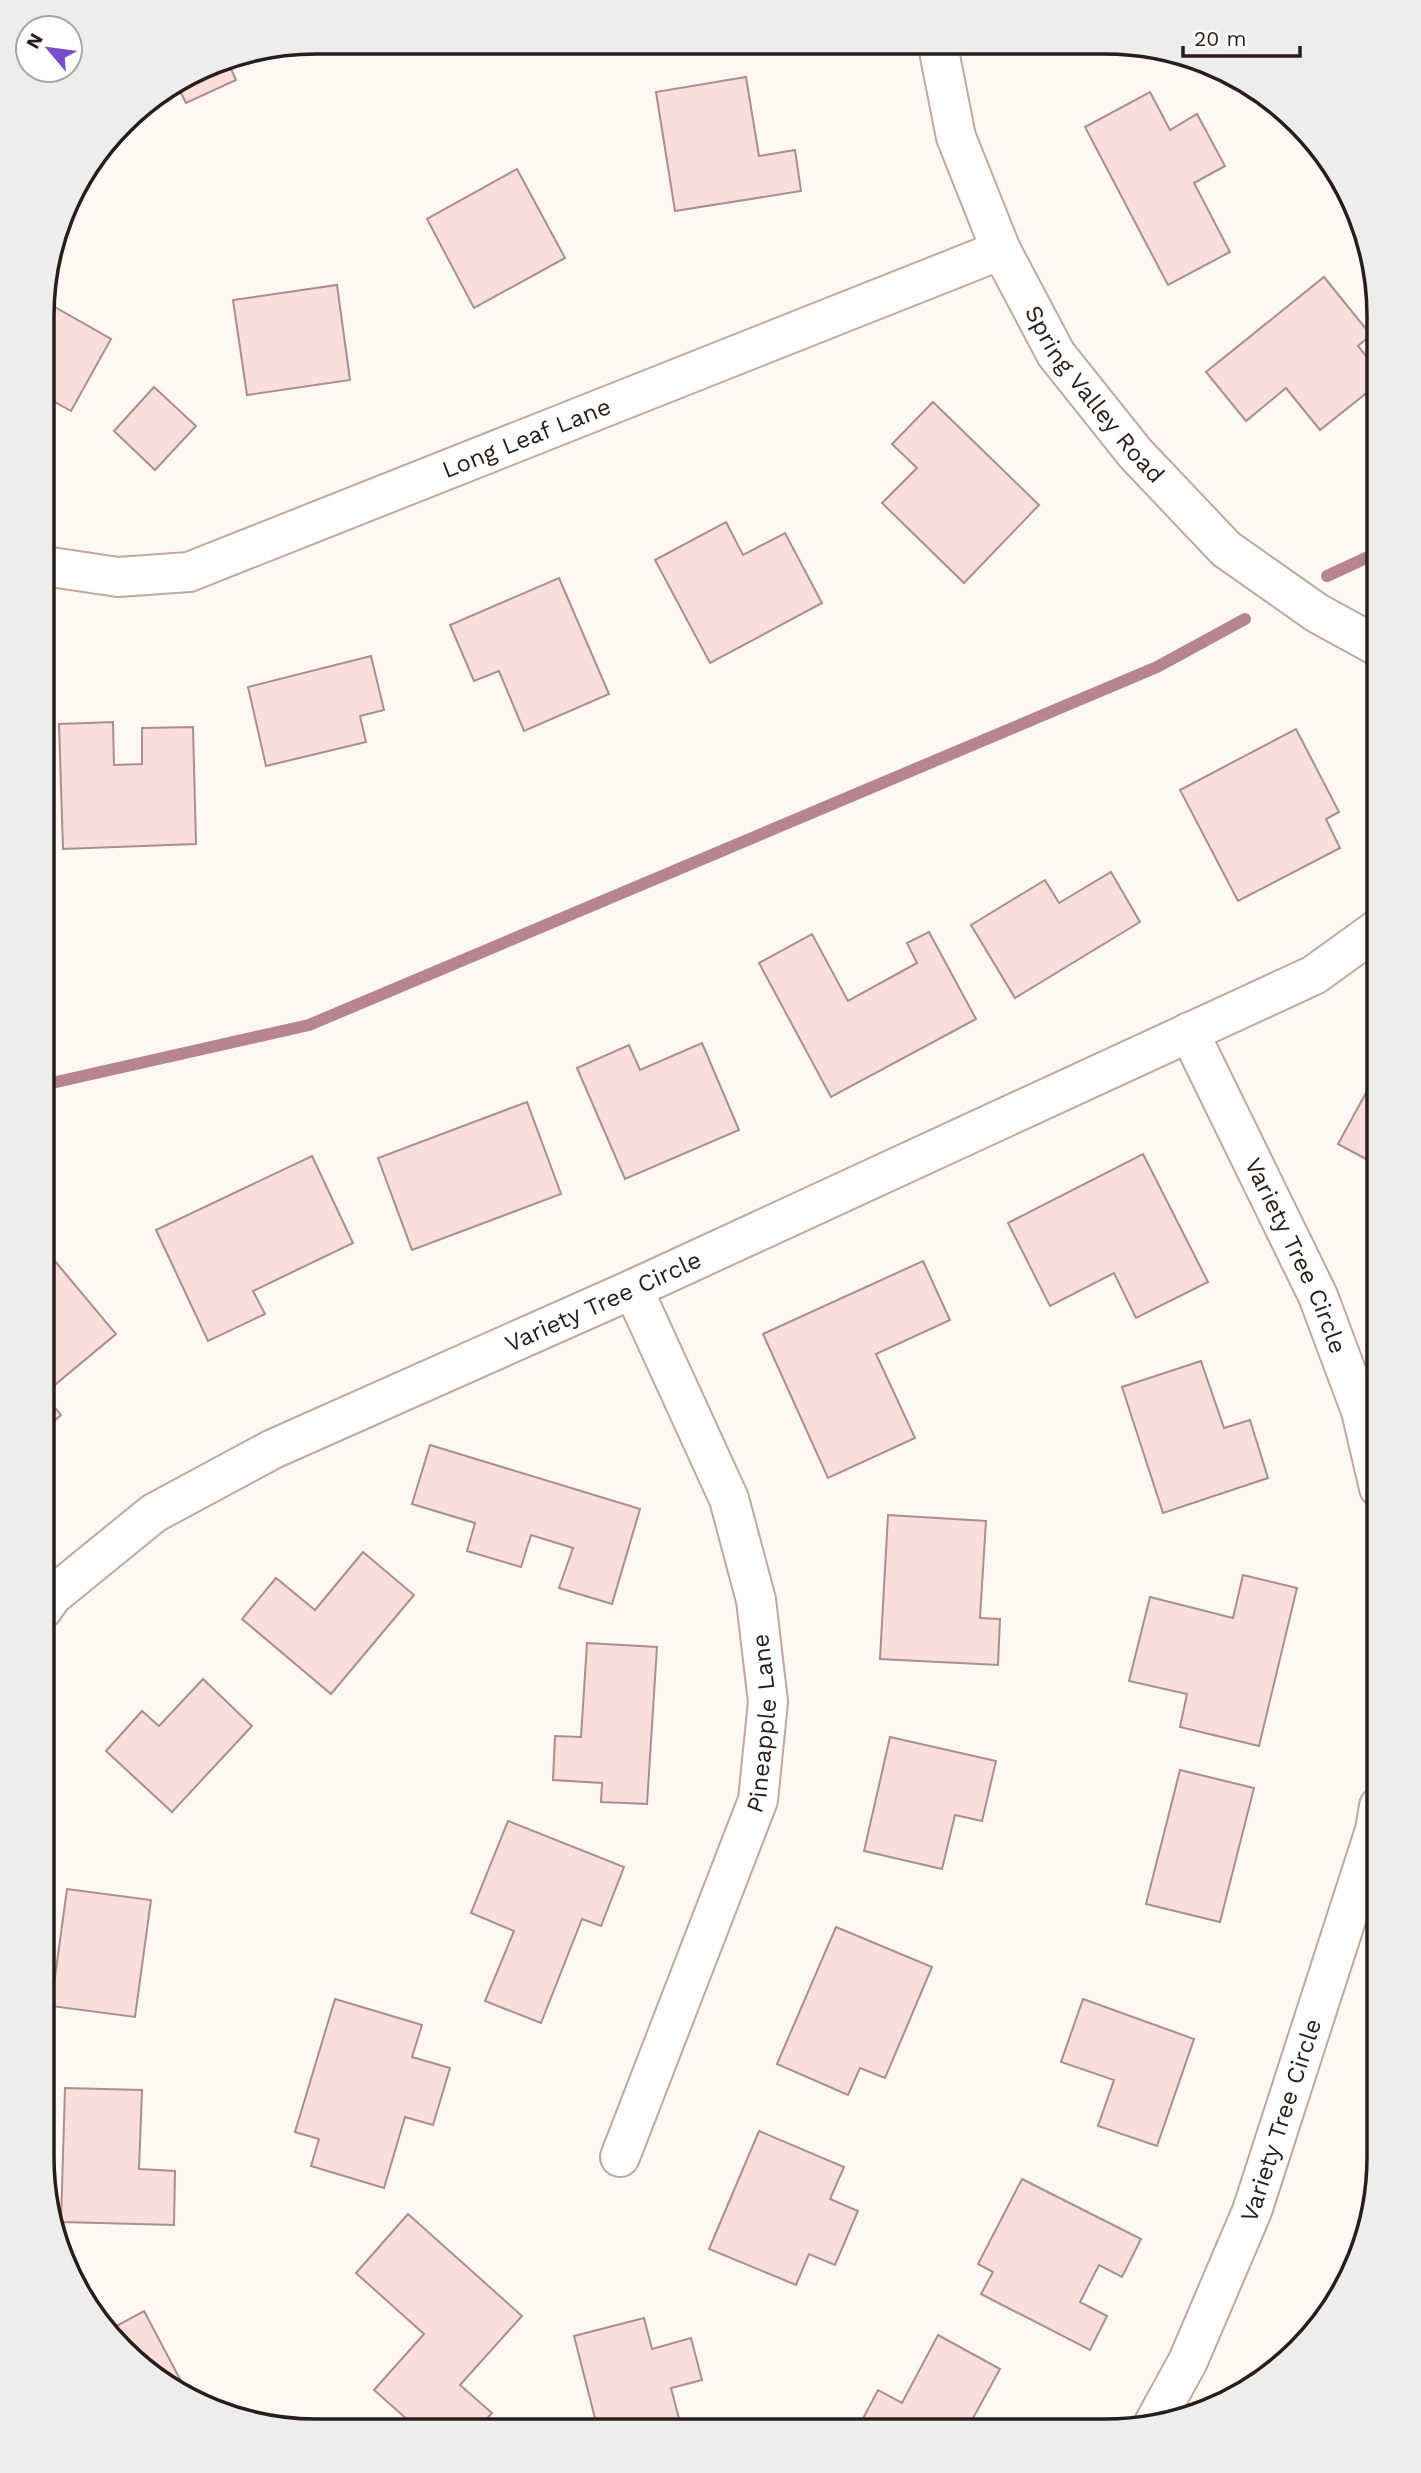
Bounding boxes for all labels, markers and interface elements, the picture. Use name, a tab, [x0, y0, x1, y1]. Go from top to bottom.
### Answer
north arrow	[14, 14, 84, 84]
scale bar	[1183, 14, 1300, 58]
text: 20 m	[1194, 26, 1246, 51]
text: N	[21, 29, 48, 53]
street label: Spring Valley Road	[1019, 301, 1170, 489]
street label: Long Leaf Lane	[438, 392, 615, 484]
street label: Variety Tree Circle	[1239, 1153, 1352, 1357]
street label: Variety Tree Circle	[501, 1245, 706, 1358]
street label: Pineapple Lane	[740, 1632, 782, 1817]
street label: Variety Tree Circle	[1235, 2015, 1327, 2226]

